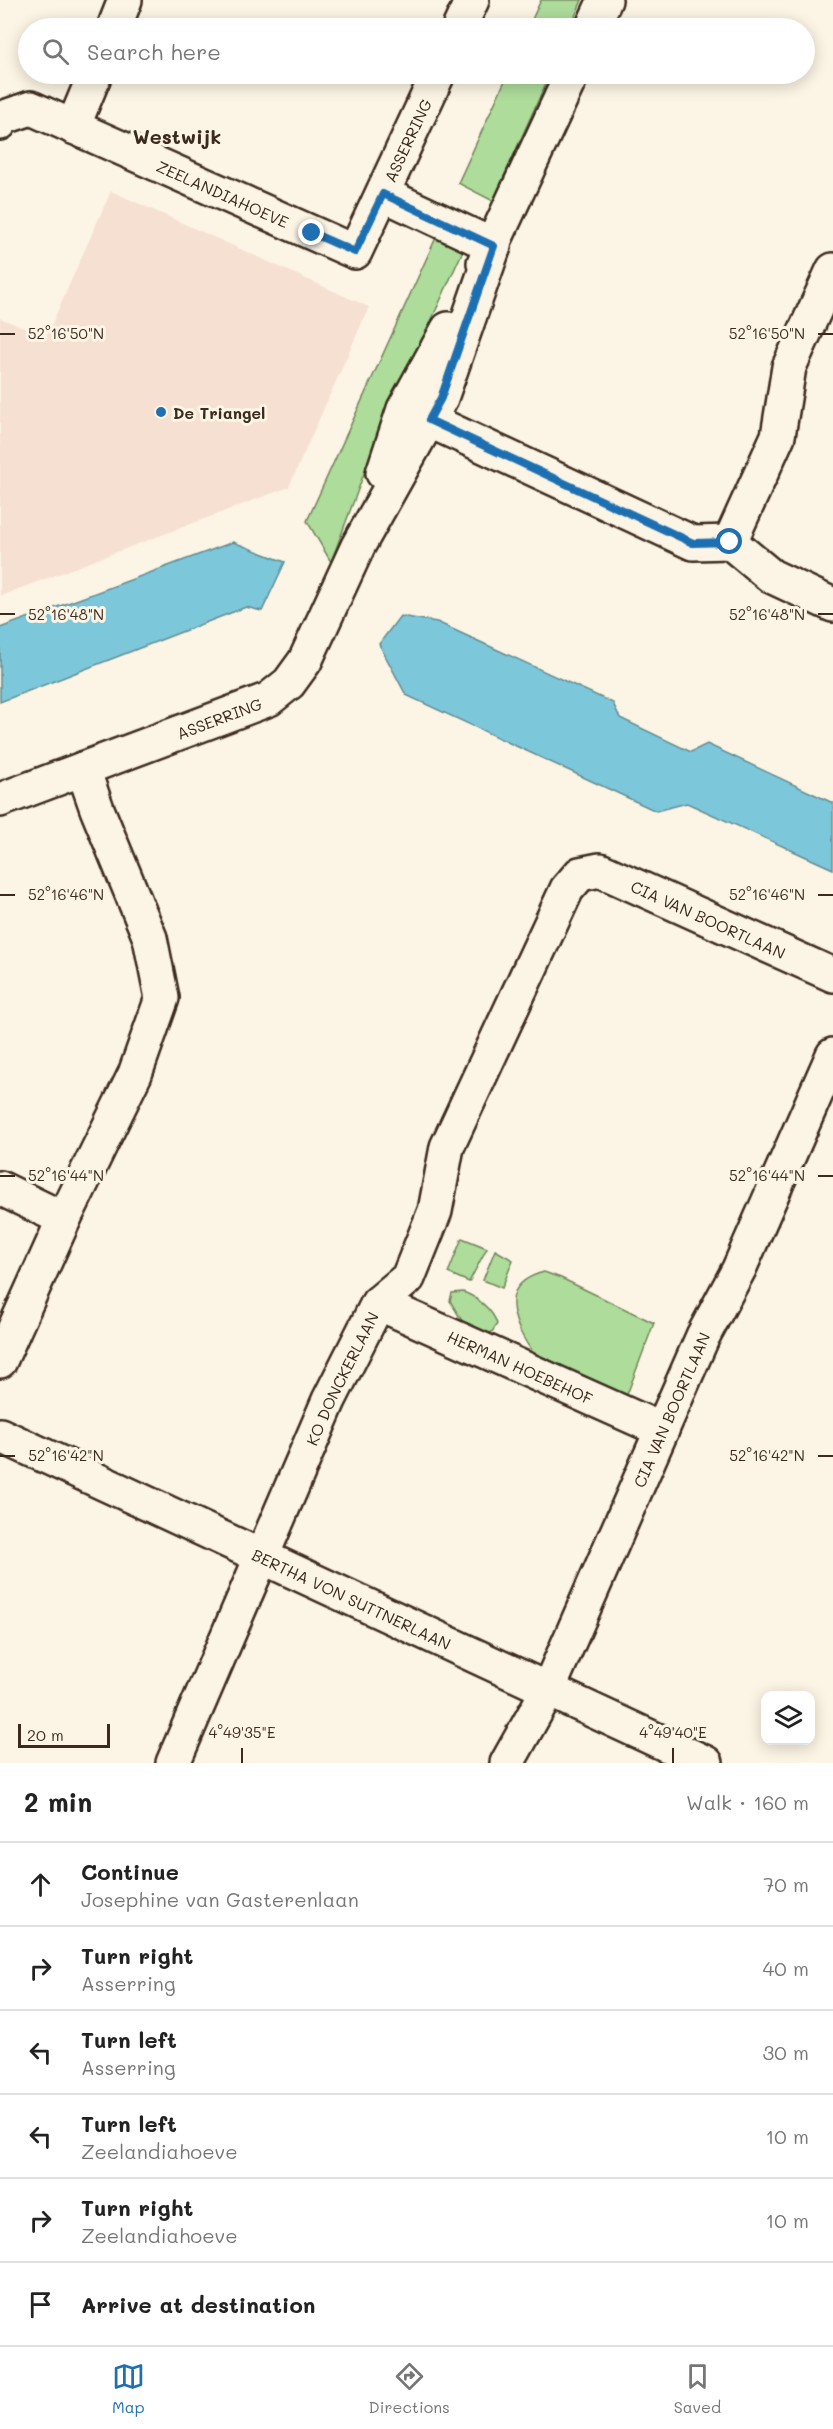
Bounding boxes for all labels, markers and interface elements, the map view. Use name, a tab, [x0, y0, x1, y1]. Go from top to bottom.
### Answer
search box	[18, 18, 815, 84]
icon: search	[39, 35, 72, 68]
text: Search here	[87, 37, 221, 66]
street label: ASSERRING	[379, 95, 436, 185]
district label: Westwijk	[133, 123, 221, 149]
street label: ZEELANDIAHOEVE	[154, 155, 292, 232]
route end	[298, 219, 324, 245]
text: 52°16'50"N	[28, 323, 104, 343]
text: 52°16'50"N	[729, 323, 805, 343]
place label: De Triangel	[173, 402, 265, 423]
marker: De Triangel	[154, 405, 168, 419]
route start	[716, 528, 742, 554]
text: 52°16'48"N	[28, 604, 104, 624]
text: 52°16'48"N	[729, 604, 805, 624]
street label: ASSERRING	[173, 692, 265, 743]
street label: CIA VAN BOORTLAAN	[628, 875, 789, 963]
text: 52°16'46"N	[28, 884, 104, 904]
text: 52°16'46"N	[729, 884, 805, 904]
text: 52°16'44"N	[28, 1165, 104, 1185]
text: 52°16'44"N	[729, 1165, 805, 1185]
street label: KO DONCKERLAAN	[300, 1308, 383, 1448]
street label: HERMAN HOEBEHOF	[444, 1325, 596, 1408]
street label: CIA VAN BOORTLAAN	[628, 1329, 714, 1490]
text: 52°16'42"N	[28, 1445, 104, 1465]
text: 52°16'42"N	[729, 1445, 805, 1465]
street label: BERTHA VON SUTTNERLAAN	[249, 1543, 455, 1654]
map controls	[761, 1691, 815, 1745]
button: layers	[761, 1691, 815, 1745]
scale bar	[18, 1721, 110, 1748]
text: 4°49'35"E	[209, 1722, 276, 1742]
text: 4°49'40"E	[639, 1722, 707, 1742]
text: 20 m	[27, 1724, 64, 1745]
text: 2 min	[24, 1785, 92, 1819]
text: Walk · 160 m	[686, 1789, 809, 1815]
text: Continue	[81, 1857, 179, 1886]
icon: ahead	[24, 1868, 57, 1901]
text: 70 m	[763, 1871, 809, 1897]
text: Josephine van Gasterenlaan	[81, 1886, 359, 1912]
text: Turn right	[81, 1941, 193, 1970]
icon: right	[24, 1952, 57, 1985]
text: 40 m	[763, 1955, 809, 1981]
text: Asserring	[81, 1970, 176, 1996]
text: Turn left	[81, 2025, 177, 2054]
icon: left	[24, 2036, 57, 2069]
text: 30 m	[763, 2039, 809, 2065]
text: Asserring	[81, 2054, 176, 2080]
text: Turn left	[81, 2109, 177, 2138]
icon: left	[24, 2120, 57, 2153]
text: 10 m	[765, 2123, 809, 2149]
text: Zeelandiahoeve	[81, 2138, 238, 2164]
text: Turn right	[81, 2193, 193, 2222]
icon: right	[24, 2204, 57, 2237]
text: 10 m	[765, 2207, 809, 2233]
text: Zeelandiahoeve	[81, 2222, 238, 2248]
icon: arrive	[24, 2288, 57, 2321]
text: Arrive at destination	[81, 2290, 316, 2319]
tab: Map	[112, 2360, 145, 2417]
tab: Directions	[369, 2360, 450, 2417]
tab: Saved	[674, 2360, 721, 2417]

